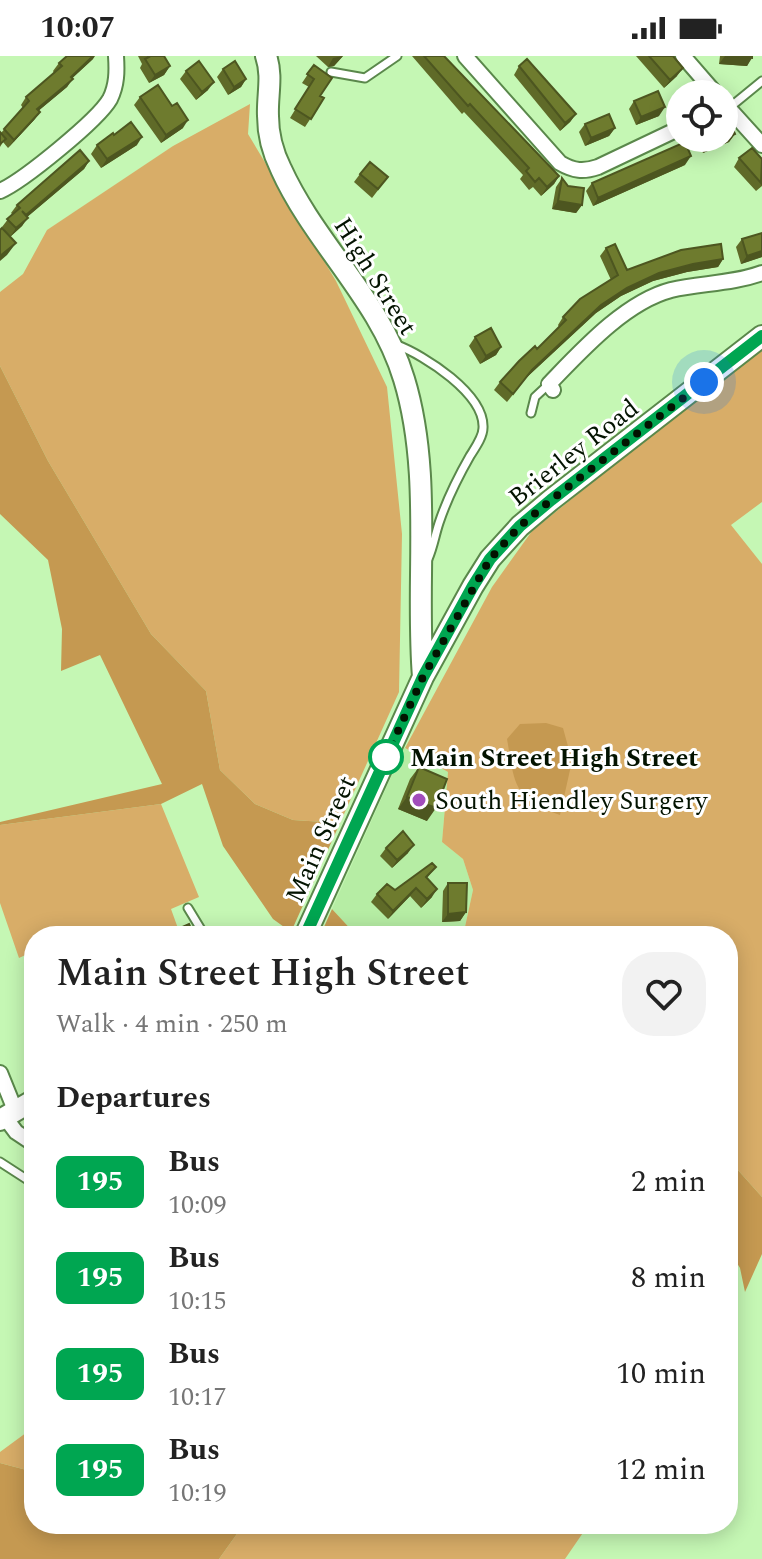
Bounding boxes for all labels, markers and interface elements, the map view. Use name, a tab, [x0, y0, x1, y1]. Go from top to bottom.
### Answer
text: 10:07	[40, 5, 115, 51]
map controls	[666, 80, 738, 152]
button: locate	[666, 80, 738, 152]
street label: High Street	[323, 210, 427, 344]
your location	[684, 362, 724, 402]
street label: Brierley Road	[500, 389, 648, 517]
place label: Main Street High Street	[410, 738, 698, 778]
marker: Main Street High Street	[369, 740, 403, 774]
street label: Main Street	[275, 769, 367, 910]
place label: South Hiendley Surgery	[435, 781, 709, 821]
marker: South Hiendley Surgery	[410, 791, 428, 809]
text: Main Street High Street	[56, 945, 469, 1003]
button: heart	[622, 952, 706, 1036]
text: Walk · 4 min · 250 m	[56, 1004, 288, 1044]
text: Departures	[56, 1075, 211, 1121]
text: Bus	[168, 1139, 220, 1185]
text: 2 min	[631, 1159, 706, 1205]
text: 195	[76, 1160, 124, 1203]
text: 10:09	[168, 1185, 227, 1225]
text: Bus	[168, 1235, 220, 1281]
text: 8 min	[631, 1255, 706, 1301]
text: 195	[76, 1256, 124, 1299]
text: 10:15	[168, 1281, 227, 1321]
text: Bus	[168, 1331, 220, 1377]
text: 10 min	[616, 1351, 706, 1397]
text: 195	[76, 1352, 124, 1395]
text: 10:17	[168, 1377, 227, 1417]
text: Bus	[168, 1427, 220, 1473]
text: 12 min	[616, 1447, 706, 1493]
text: 195	[76, 1448, 124, 1491]
text: 10:19	[168, 1473, 227, 1513]

